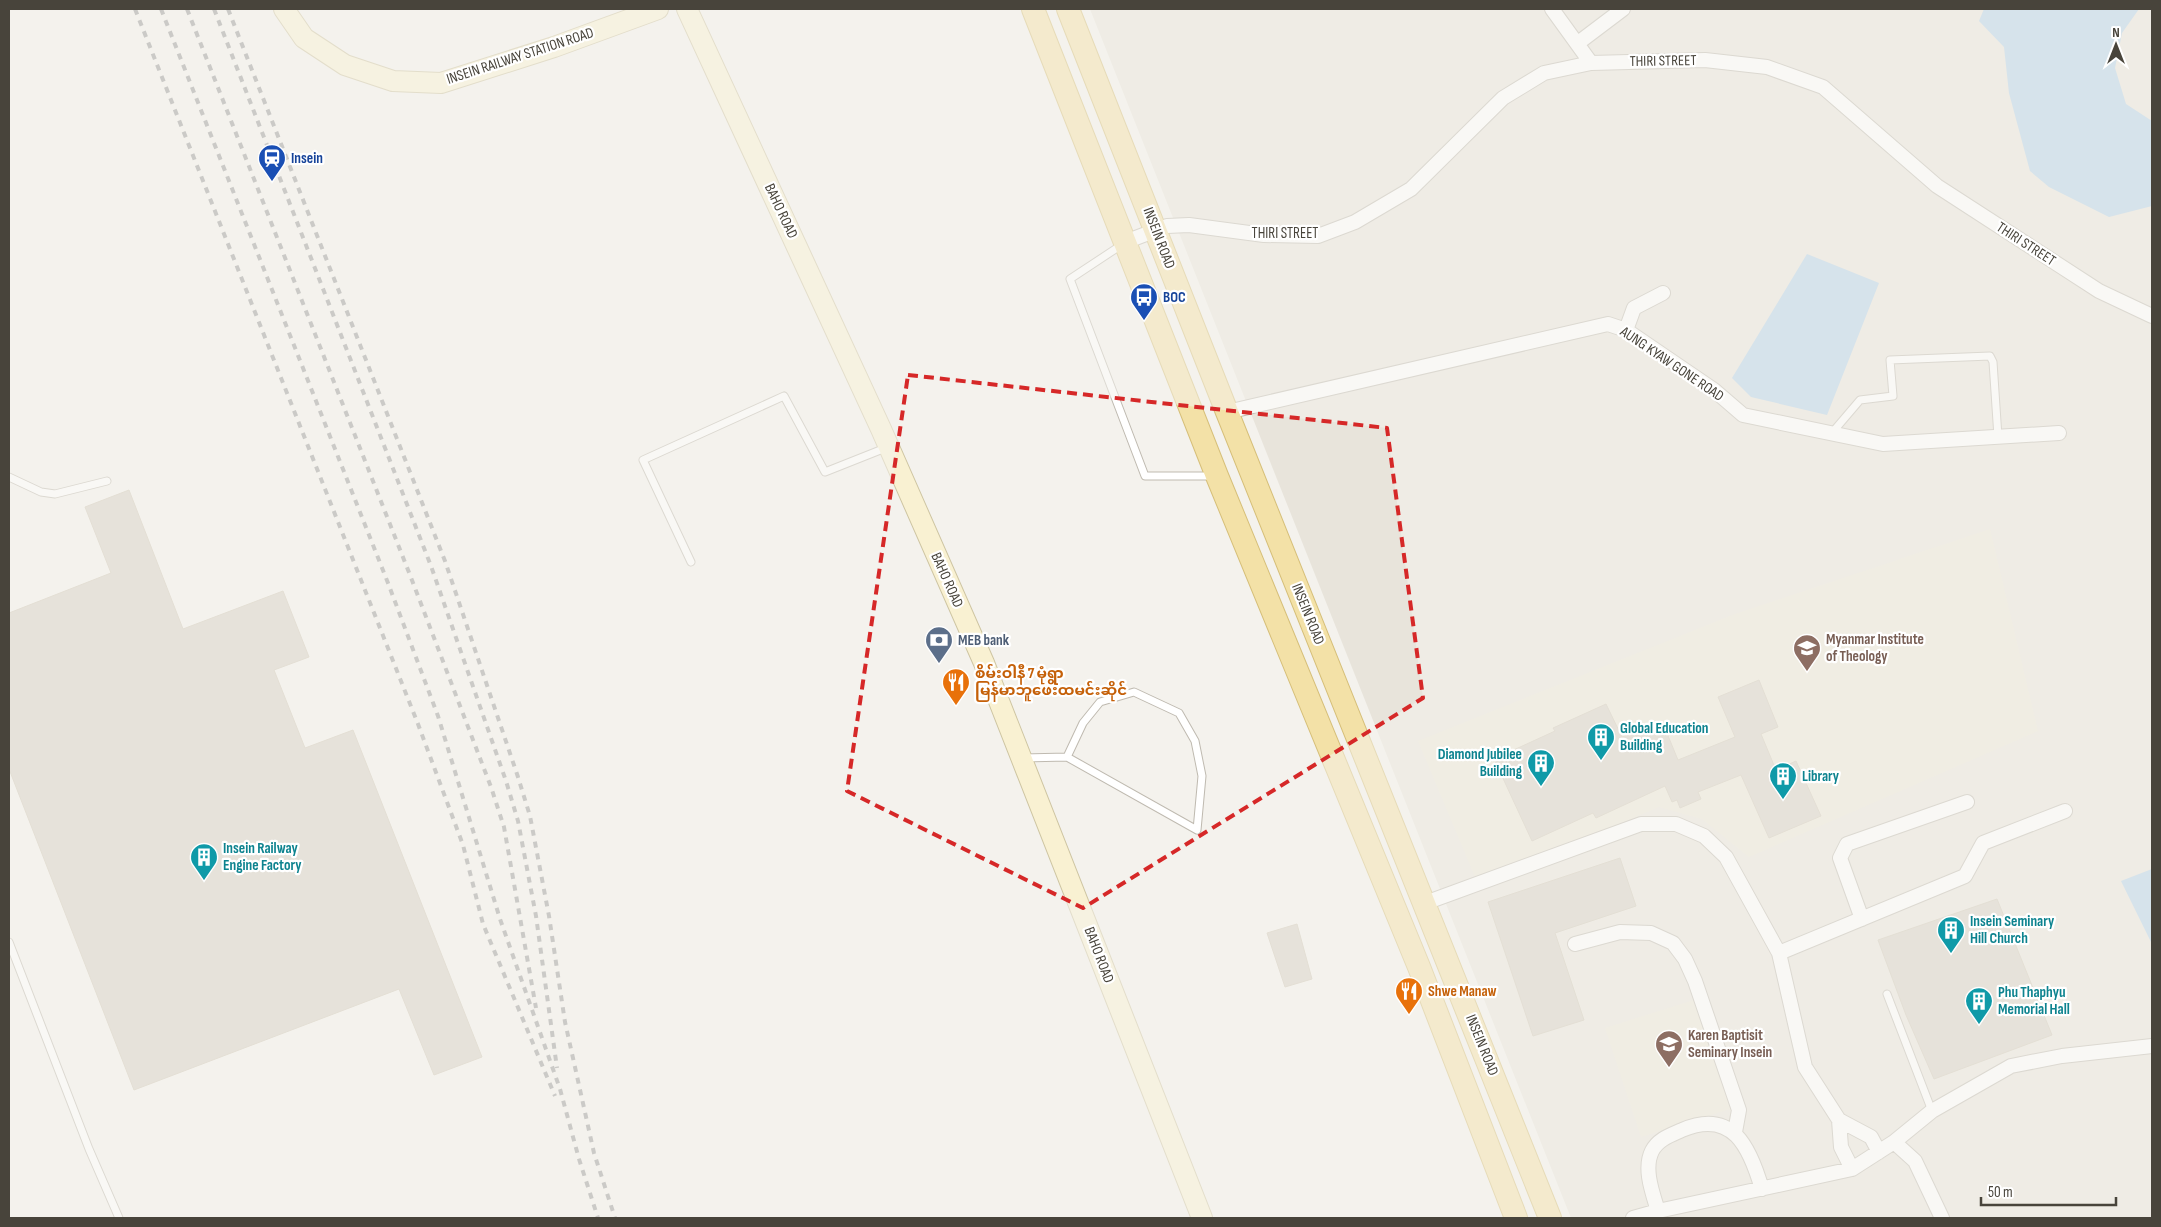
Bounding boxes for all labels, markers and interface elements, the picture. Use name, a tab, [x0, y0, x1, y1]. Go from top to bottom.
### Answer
north arrow	[2091, 20, 2141, 70]
street label: INSEIN RAILWAY STATION ROAD	[444, 23, 596, 89]
text: N	[2112, 24, 2120, 41]
street label: THIRI STREET	[1629, 51, 1697, 71]
station icon: Insein	[257, 143, 287, 182]
place label: Insein	[291, 149, 323, 168]
street label: BAHO ROAD	[760, 181, 802, 241]
street label: INSEIN ROAD	[1139, 205, 1179, 271]
street label: THIRI STREET	[1993, 218, 2059, 270]
street label: THIRI STREET	[1252, 224, 1318, 243]
bus stop icon: BOC	[1129, 282, 1159, 321]
place label: BOC	[1163, 288, 1186, 307]
street label: AUNG KYAW GONE ROAD	[1616, 322, 1727, 406]
street label: BAHO ROAD	[926, 549, 968, 611]
street label: INSEIN ROAD	[1287, 581, 1329, 647]
bank icon: MEB bank	[924, 625, 954, 664]
place label: Myanmar Institute of Theology	[1826, 630, 1924, 666]
place label: MEB bank	[958, 631, 1010, 650]
school or university icon: Myanmar Institute of Theology	[1792, 633, 1822, 672]
place label: စိမ်းဝါနီ 7 မုံရွာ မြန်မာဘူဖေးထမင်းဆိုင်	[975, 663, 1127, 702]
restaurant icon: စိမ်းဝါနီ 7 မုံရွာ မြန်မာဘူဖေးထမင်းဆိုင်	[941, 667, 971, 706]
place label: Global Education Building	[1620, 719, 1709, 755]
building icon: Global Education Building	[1586, 722, 1616, 761]
place label: Diamond Jubilee Building	[1438, 745, 1523, 781]
building icon: Diamond Jubilee Building	[1526, 748, 1556, 787]
building icon: Library	[1768, 761, 1798, 800]
place label: Library	[1802, 767, 1840, 786]
place label: Insein Railway Engine Factory	[223, 839, 302, 875]
building icon: Insein Railway Engine Factory	[189, 842, 219, 881]
place label: Insein Seminary Hill Church	[1970, 912, 2055, 948]
building icon: Insein Seminary Hill Church	[1936, 915, 1966, 954]
street label: BAHO ROAD	[1080, 924, 1118, 986]
restaurant icon: Shwe Manaw	[1394, 976, 1424, 1015]
place label: Shwe Manaw	[1428, 982, 1497, 1001]
place label: Phu Thaphyu Memorial Hall	[1998, 983, 2070, 1019]
building icon: Phu Thaphyu Memorial Hall	[1964, 986, 1994, 1025]
street label: INSEIN ROAD	[1461, 1012, 1503, 1078]
place label: Karen Baptisit Seminary Insein	[1688, 1026, 1772, 1062]
school or university icon: Karen Baptisit Seminary Insein	[1654, 1029, 1684, 1068]
scale bar	[1981, 1174, 2116, 1206]
text: 50 m	[1988, 1183, 2013, 1202]

